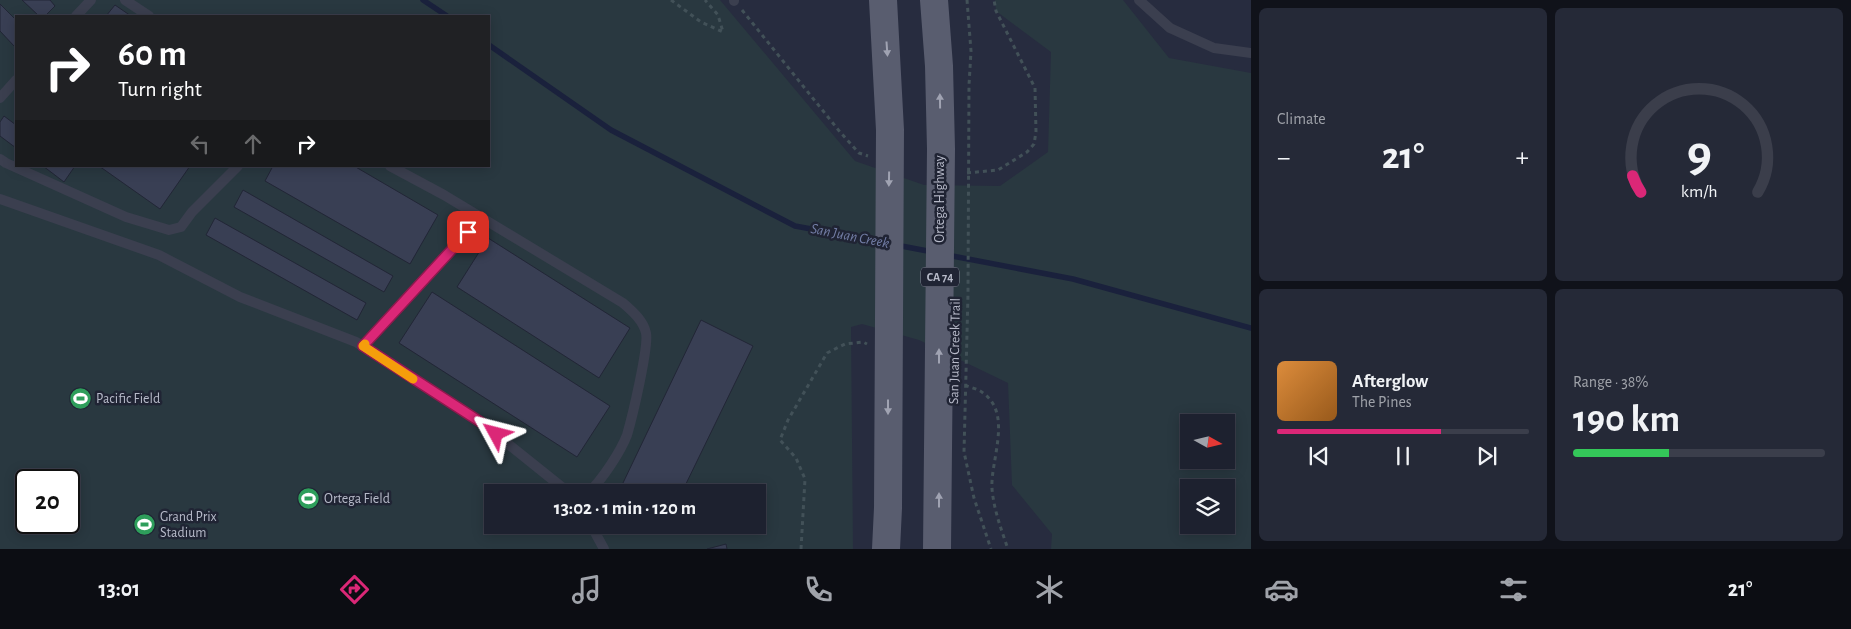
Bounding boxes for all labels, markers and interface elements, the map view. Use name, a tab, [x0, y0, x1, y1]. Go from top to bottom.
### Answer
icon: right	[35, 35, 100, 100]
text: 60 m	[118, 37, 187, 72]
one-way arrow	[883, 41, 891, 57]
text: Turn right	[118, 78, 202, 100]
one-way arrow	[935, 92, 943, 108]
text: Climate	[1277, 111, 1326, 127]
text: 9	[1686, 129, 1712, 181]
icon: left	[186, 130, 214, 158]
icon: ahead	[239, 130, 267, 158]
icon: right	[292, 130, 320, 158]
text: 21°	[1382, 138, 1424, 176]
text: −	[1277, 144, 1290, 172]
text: +	[1516, 144, 1529, 172]
street label: Ortega Highway	[933, 155, 947, 243]
one-way arrow	[885, 171, 893, 187]
text: km/h	[1681, 183, 1717, 201]
pin	[447, 211, 489, 253]
icon: arrive	[454, 218, 482, 246]
water label: San Juan Creek	[809, 221, 891, 251]
road number: CA 74	[921, 268, 959, 286]
street label: San Juan Creek Trail	[947, 298, 963, 404]
one-way arrow	[935, 348, 943, 364]
text: Afterglow	[1352, 372, 1428, 391]
text: Range · 38%	[1573, 374, 1649, 390]
sports icon: Pacific Field	[68, 387, 92, 411]
place label: Pacific Field	[96, 392, 160, 406]
text: The Pines	[1352, 394, 1412, 410]
one-way arrow	[884, 399, 892, 415]
text: 190 km	[1573, 401, 1680, 439]
position arrow	[469, 407, 521, 459]
north arrow	[1180, 414, 1235, 469]
map controls	[1180, 414, 1235, 534]
icon: previous	[1305, 442, 1333, 470]
icon: pause	[1389, 442, 1417, 470]
icon: next	[1473, 442, 1501, 470]
speed limit sign: 20	[15, 469, 80, 534]
button: layers	[1180, 479, 1235, 534]
sports icon: Ortega Field	[296, 487, 320, 511]
place label: Ortega Field	[324, 492, 390, 506]
one-way arrow	[935, 492, 943, 508]
text: 13:02 · 1 min · 120 m	[554, 499, 696, 518]
place label: Grand Prix Stadium	[160, 510, 217, 540]
sports icon: Grand Prix Stadium	[132, 513, 156, 537]
icon: directions	[337, 572, 372, 607]
icon: music	[569, 572, 604, 607]
icon: phone	[801, 572, 836, 607]
icon: climate	[1032, 572, 1067, 607]
icon: car	[1264, 572, 1299, 607]
icon: filters	[1496, 572, 1531, 607]
text: 13:01	[98, 578, 140, 600]
text: 21°	[1728, 578, 1753, 600]

